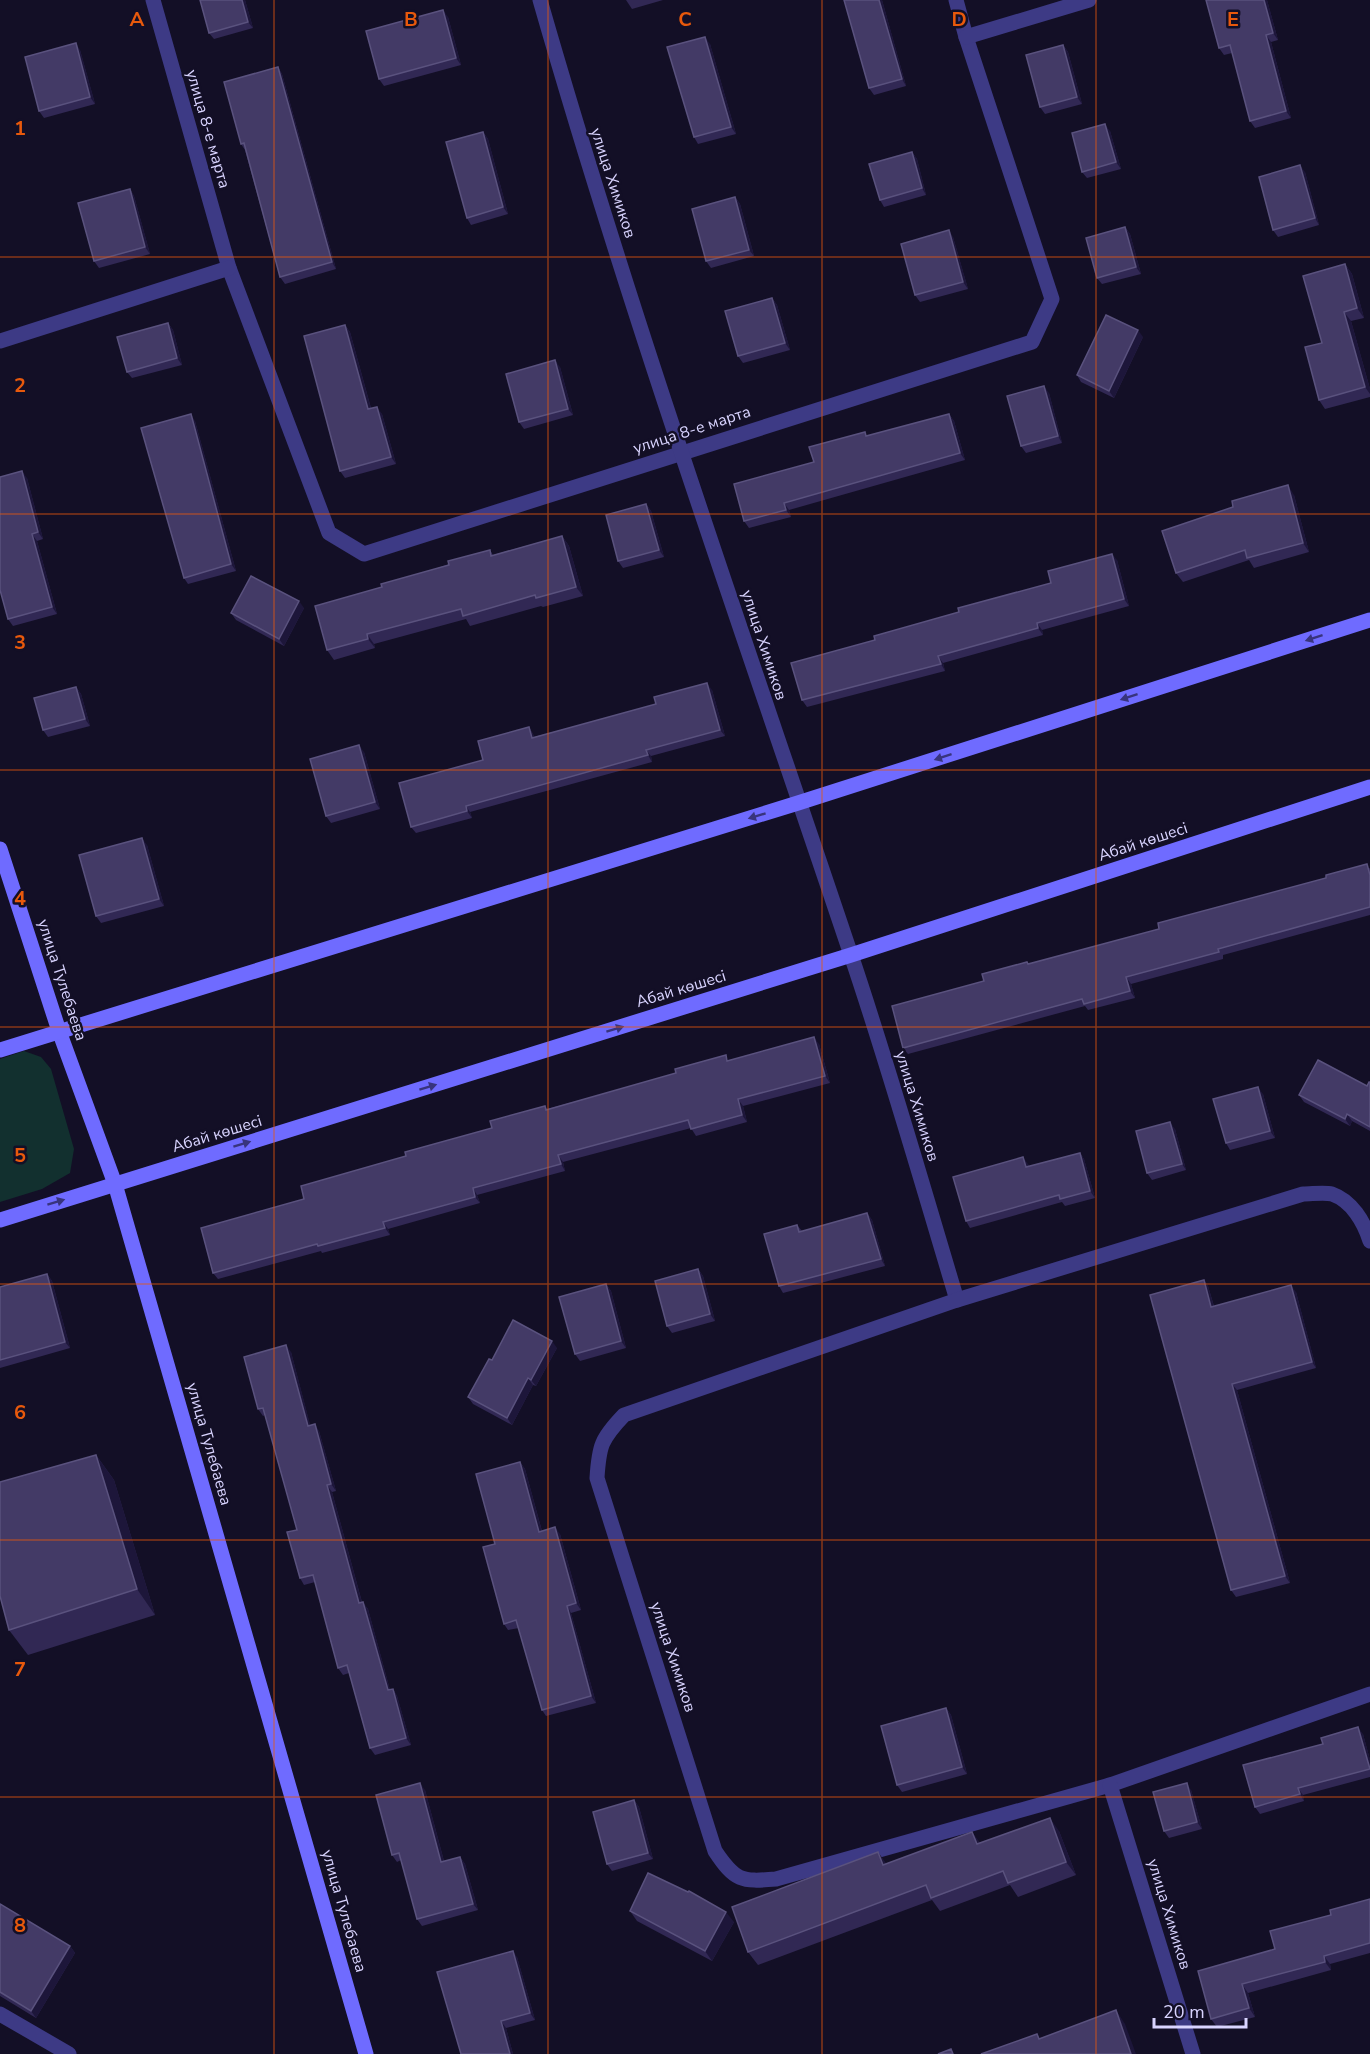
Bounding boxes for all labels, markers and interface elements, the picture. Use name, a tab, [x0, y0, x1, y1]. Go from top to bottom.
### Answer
text: A	[130, 6, 145, 33]
text: B	[404, 6, 418, 33]
text: C	[678, 6, 692, 33]
text: D	[951, 6, 967, 33]
text: E	[1227, 6, 1239, 33]
street label: улица 8-е марта	[181, 67, 235, 191]
text: 1	[14, 115, 26, 142]
street label: улица Химиков	[585, 125, 641, 241]
text: 2	[14, 372, 26, 399]
street label: улица 8-е марта	[630, 401, 754, 459]
street label: улица Химиков	[736, 587, 792, 703]
text: 3	[14, 629, 26, 656]
one-way arrow	[1305, 634, 1323, 643]
one-way arrow	[1120, 693, 1138, 703]
one-way arrow	[934, 753, 952, 762]
one-way arrow	[748, 812, 766, 821]
street label: Абай көшесі	[1095, 817, 1191, 867]
text: 4	[14, 885, 26, 912]
street label: улица Тулебаева	[32, 916, 92, 1044]
street label: Абай көшесі	[633, 965, 729, 1013]
one-way arrow	[606, 1024, 624, 1033]
street label: улица Химиков	[890, 1048, 944, 1164]
one-way arrow	[419, 1081, 437, 1091]
street label: Абай көшесі	[169, 1110, 265, 1158]
one-way arrow	[233, 1139, 251, 1149]
text: 5	[14, 1142, 26, 1169]
one-way arrow	[47, 1197, 65, 1206]
street label: улица Тулебаева	[181, 1380, 237, 1508]
text: 6	[14, 1399, 26, 1426]
street label: улица Химиков	[645, 1599, 701, 1715]
text: 7	[14, 1656, 26, 1683]
street label: улица Тулебаева	[316, 1847, 372, 1975]
street label: улица Химиков	[1142, 1856, 1196, 1972]
text: 8	[14, 1912, 26, 1939]
scale bar	[1154, 1991, 1246, 2029]
text: 20 m	[1163, 2000, 1205, 2024]

